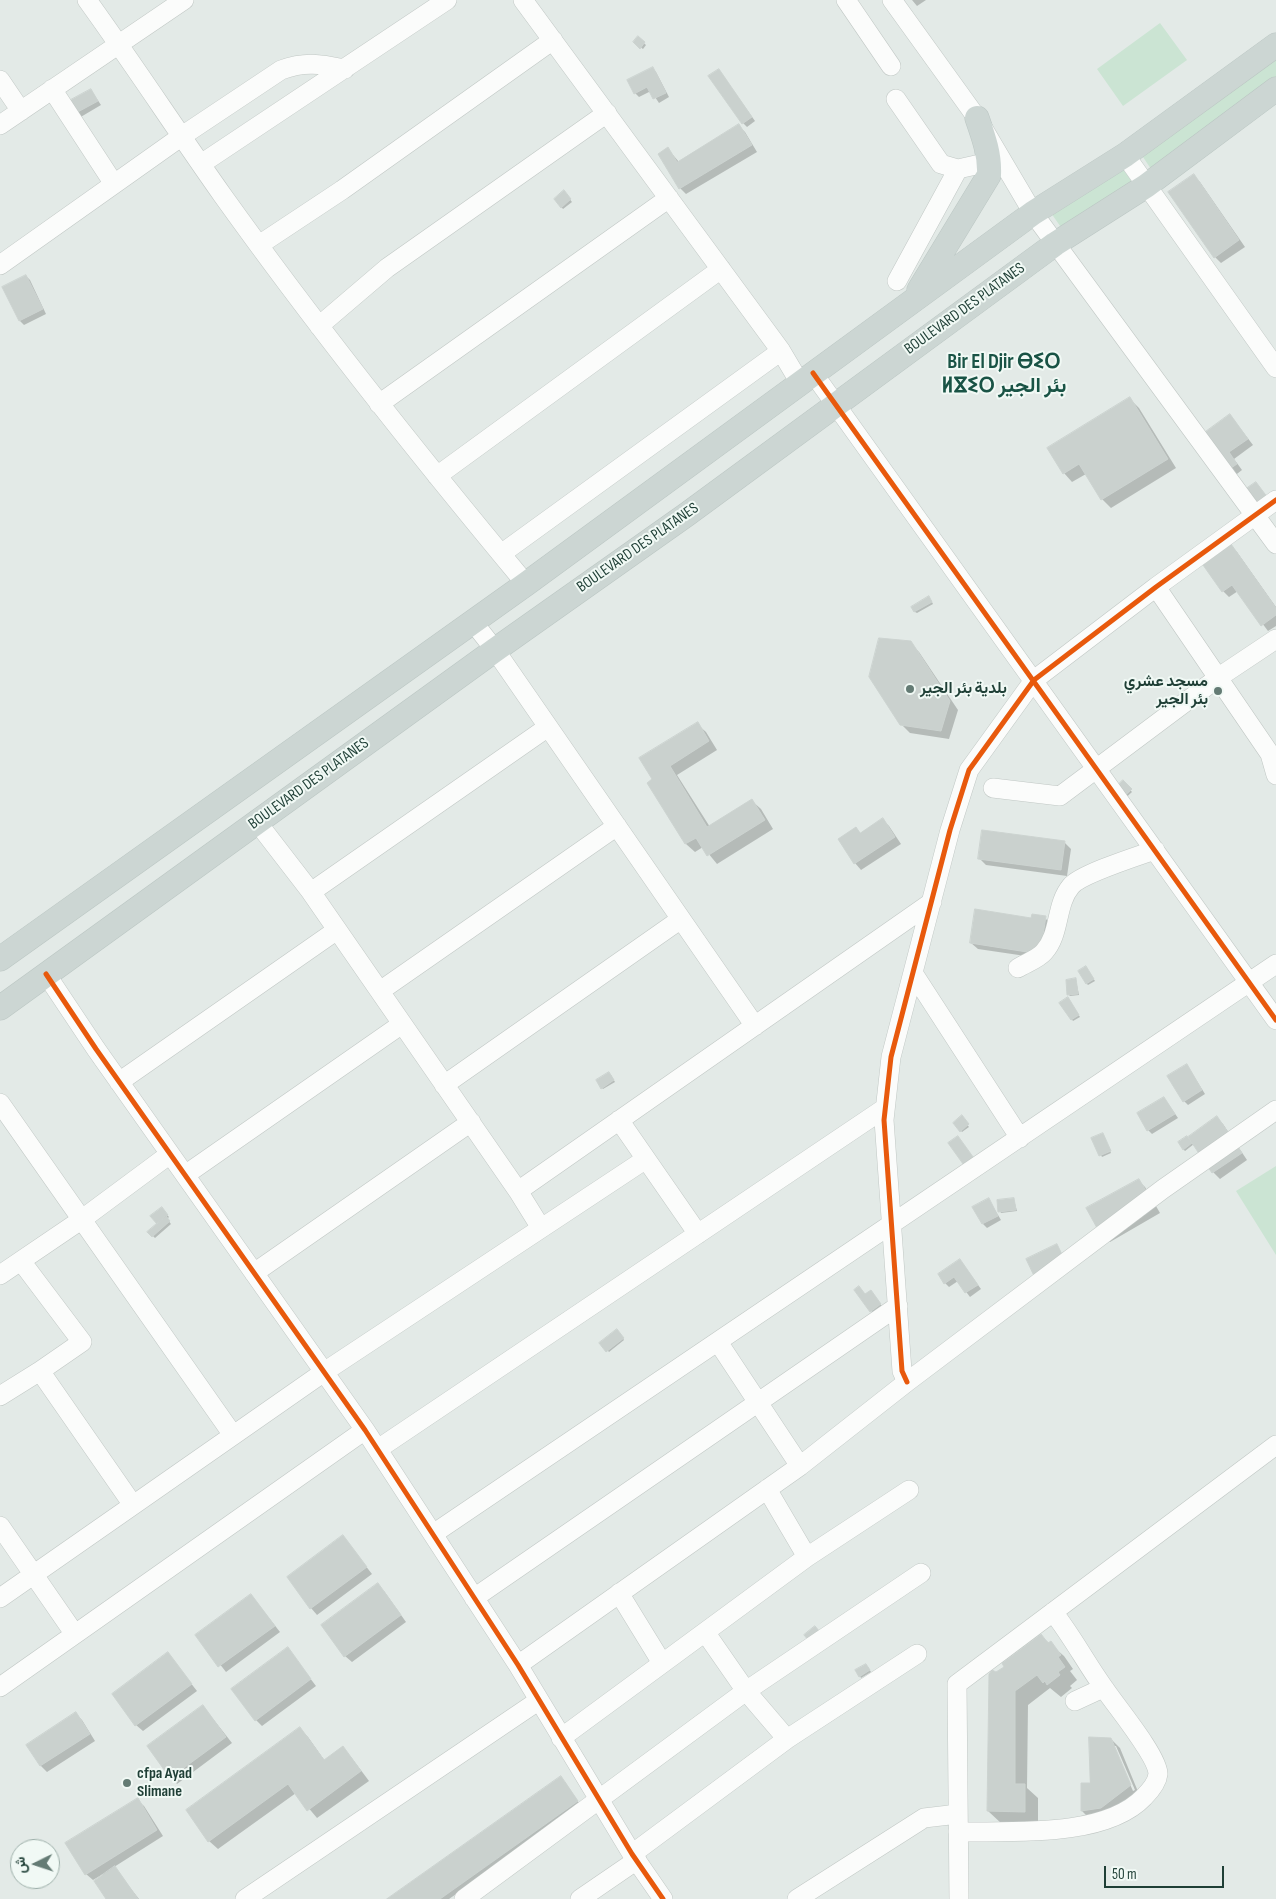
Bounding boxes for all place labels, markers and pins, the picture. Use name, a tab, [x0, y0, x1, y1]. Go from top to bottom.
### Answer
place label: مسجد عشري بئر الجير	[1124, 672, 1208, 710]
place label: بلدية بئر الجير	[920, 679, 1007, 699]
marker: بلدية بئر الجير	[904, 683, 916, 695]
marker: مسجد عشري بئر الجير	[1212, 685, 1224, 697]
place label: cfpa Ayad Slimane	[137, 1764, 192, 1802]
marker: cfpa Ayad Slimane	[121, 1777, 133, 1789]

